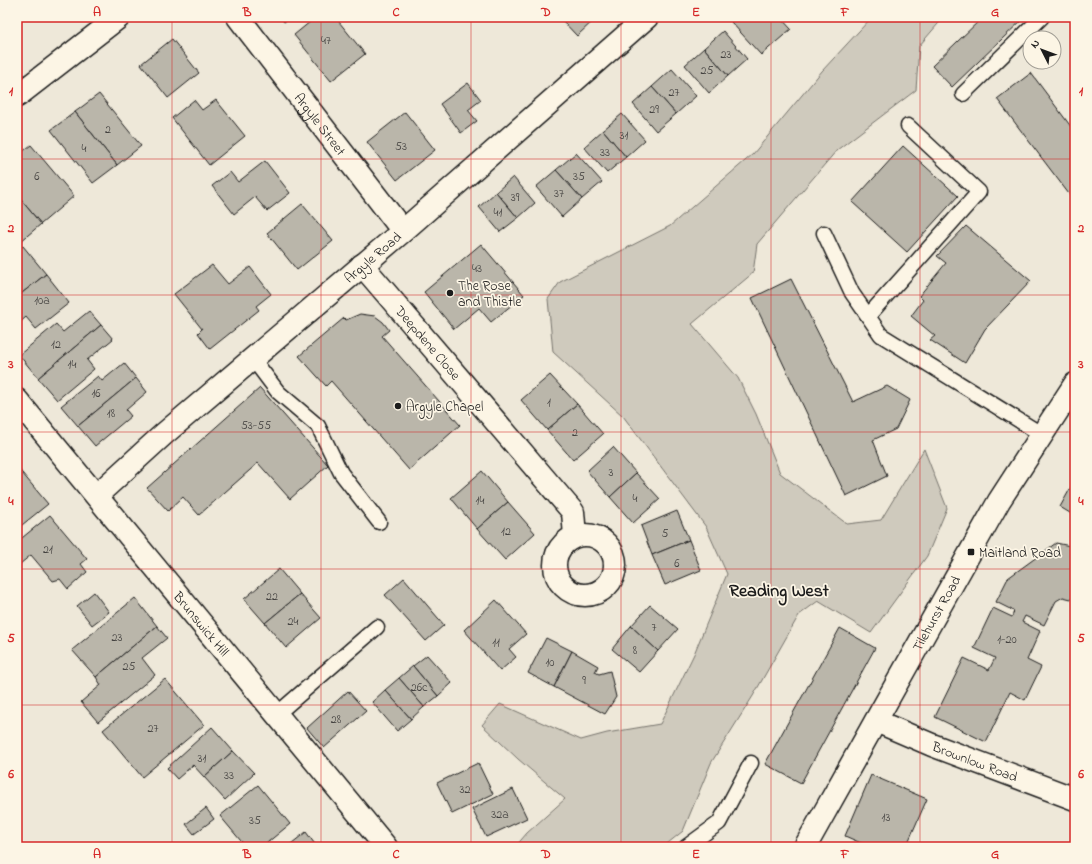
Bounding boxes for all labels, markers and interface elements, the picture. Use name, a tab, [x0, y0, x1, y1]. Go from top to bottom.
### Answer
text: A	[93, 3, 101, 22]
text: B	[242, 3, 252, 22]
text: C	[392, 3, 400, 22]
text: D	[540, 3, 551, 22]
text: E	[692, 3, 700, 22]
text: F	[840, 3, 850, 22]
text: G	[991, 3, 999, 22]
north arrow	[1022, 30, 1062, 70]
house number: 47	[321, 32, 331, 50]
text: N	[1027, 36, 1044, 52]
house number: 23	[721, 46, 732, 64]
house number: 25	[701, 62, 714, 80]
text: 1	[9, 82, 14, 101]
text: 1	[1079, 82, 1084, 101]
house number: 27	[669, 84, 680, 102]
street label: Argyle Street	[288, 89, 350, 161]
house number: 29	[649, 101, 659, 119]
house number: 2	[105, 121, 111, 139]
house number: 31	[620, 127, 629, 145]
house number: 53	[395, 138, 407, 156]
house number: 4	[82, 140, 87, 158]
house number: 33	[600, 144, 610, 162]
house number: 6	[34, 168, 40, 186]
house number: 35	[573, 168, 585, 186]
house number: 37	[554, 185, 564, 203]
house number: 39	[511, 189, 520, 207]
house number: 41	[494, 204, 503, 222]
text: 2	[7, 219, 15, 238]
text: 2	[1077, 219, 1085, 238]
street label: Argyle Road	[340, 228, 407, 289]
house number: 43	[472, 260, 482, 278]
place label: The Rose and Thistle	[458, 276, 522, 313]
marker: The Rose and Thistle	[445, 288, 455, 298]
house number: 10a	[34, 292, 50, 310]
street label: Deepdene Close	[389, 301, 465, 386]
house number: 12	[51, 336, 61, 354]
text: 3	[7, 355, 14, 374]
text: 3	[1077, 355, 1084, 374]
house number: 14	[68, 356, 76, 374]
house number: 16	[91, 385, 101, 403]
house number: 1	[547, 394, 551, 412]
place label: Argyle Chapel	[406, 397, 483, 419]
marker: Argyle Chapel	[393, 401, 403, 411]
house number: 18	[107, 405, 116, 423]
house number: 53-55	[241, 417, 271, 435]
house number: 2	[572, 424, 578, 442]
house number: 3	[609, 464, 614, 482]
house number: 4	[633, 490, 638, 508]
text: 4	[7, 492, 14, 511]
house number: 14	[476, 492, 484, 510]
text: 4	[1077, 492, 1084, 511]
house number: 12	[501, 523, 511, 541]
house number: 5	[662, 525, 669, 543]
house number: 21	[43, 541, 53, 559]
place label: Maitland Road	[979, 543, 1061, 564]
marker: Maitland Road	[966, 547, 976, 557]
house number: 6	[674, 555, 680, 573]
street label: Tilehurst Road	[908, 572, 967, 656]
district label: Reading West	[729, 579, 830, 606]
street label: Brunswick Hill	[167, 587, 234, 662]
house number: 22	[266, 588, 278, 606]
house number: 24	[288, 613, 299, 631]
house number: 7	[652, 619, 657, 637]
text: 5	[7, 629, 15, 648]
house number: 23	[112, 629, 123, 647]
text: 5	[1077, 629, 1085, 648]
house number: 1-20	[997, 631, 1017, 649]
house number: 11	[492, 634, 500, 652]
house number: 8	[633, 642, 638, 660]
house number: 10	[545, 654, 555, 672]
house number: 25	[123, 658, 136, 676]
house number: 9	[582, 672, 586, 690]
house number: 26c	[411, 679, 428, 697]
house number: 28	[331, 711, 342, 729]
house number: 27	[148, 720, 159, 738]
street label: Brownlow Road	[928, 737, 1020, 788]
house number: 31	[198, 750, 207, 768]
text: 6	[7, 765, 14, 784]
text: 6	[1077, 765, 1084, 784]
house number: 33	[224, 767, 234, 785]
house number: 32	[460, 781, 470, 799]
house number: 32a	[491, 806, 509, 824]
house number: 13	[882, 809, 890, 827]
house number: 35	[249, 812, 261, 830]
text: A	[93, 845, 101, 864]
text: B	[242, 845, 252, 864]
text: C	[392, 845, 400, 864]
text: D	[540, 845, 551, 864]
text: E	[692, 845, 700, 864]
text: F	[840, 845, 850, 864]
text: G	[991, 845, 999, 864]

